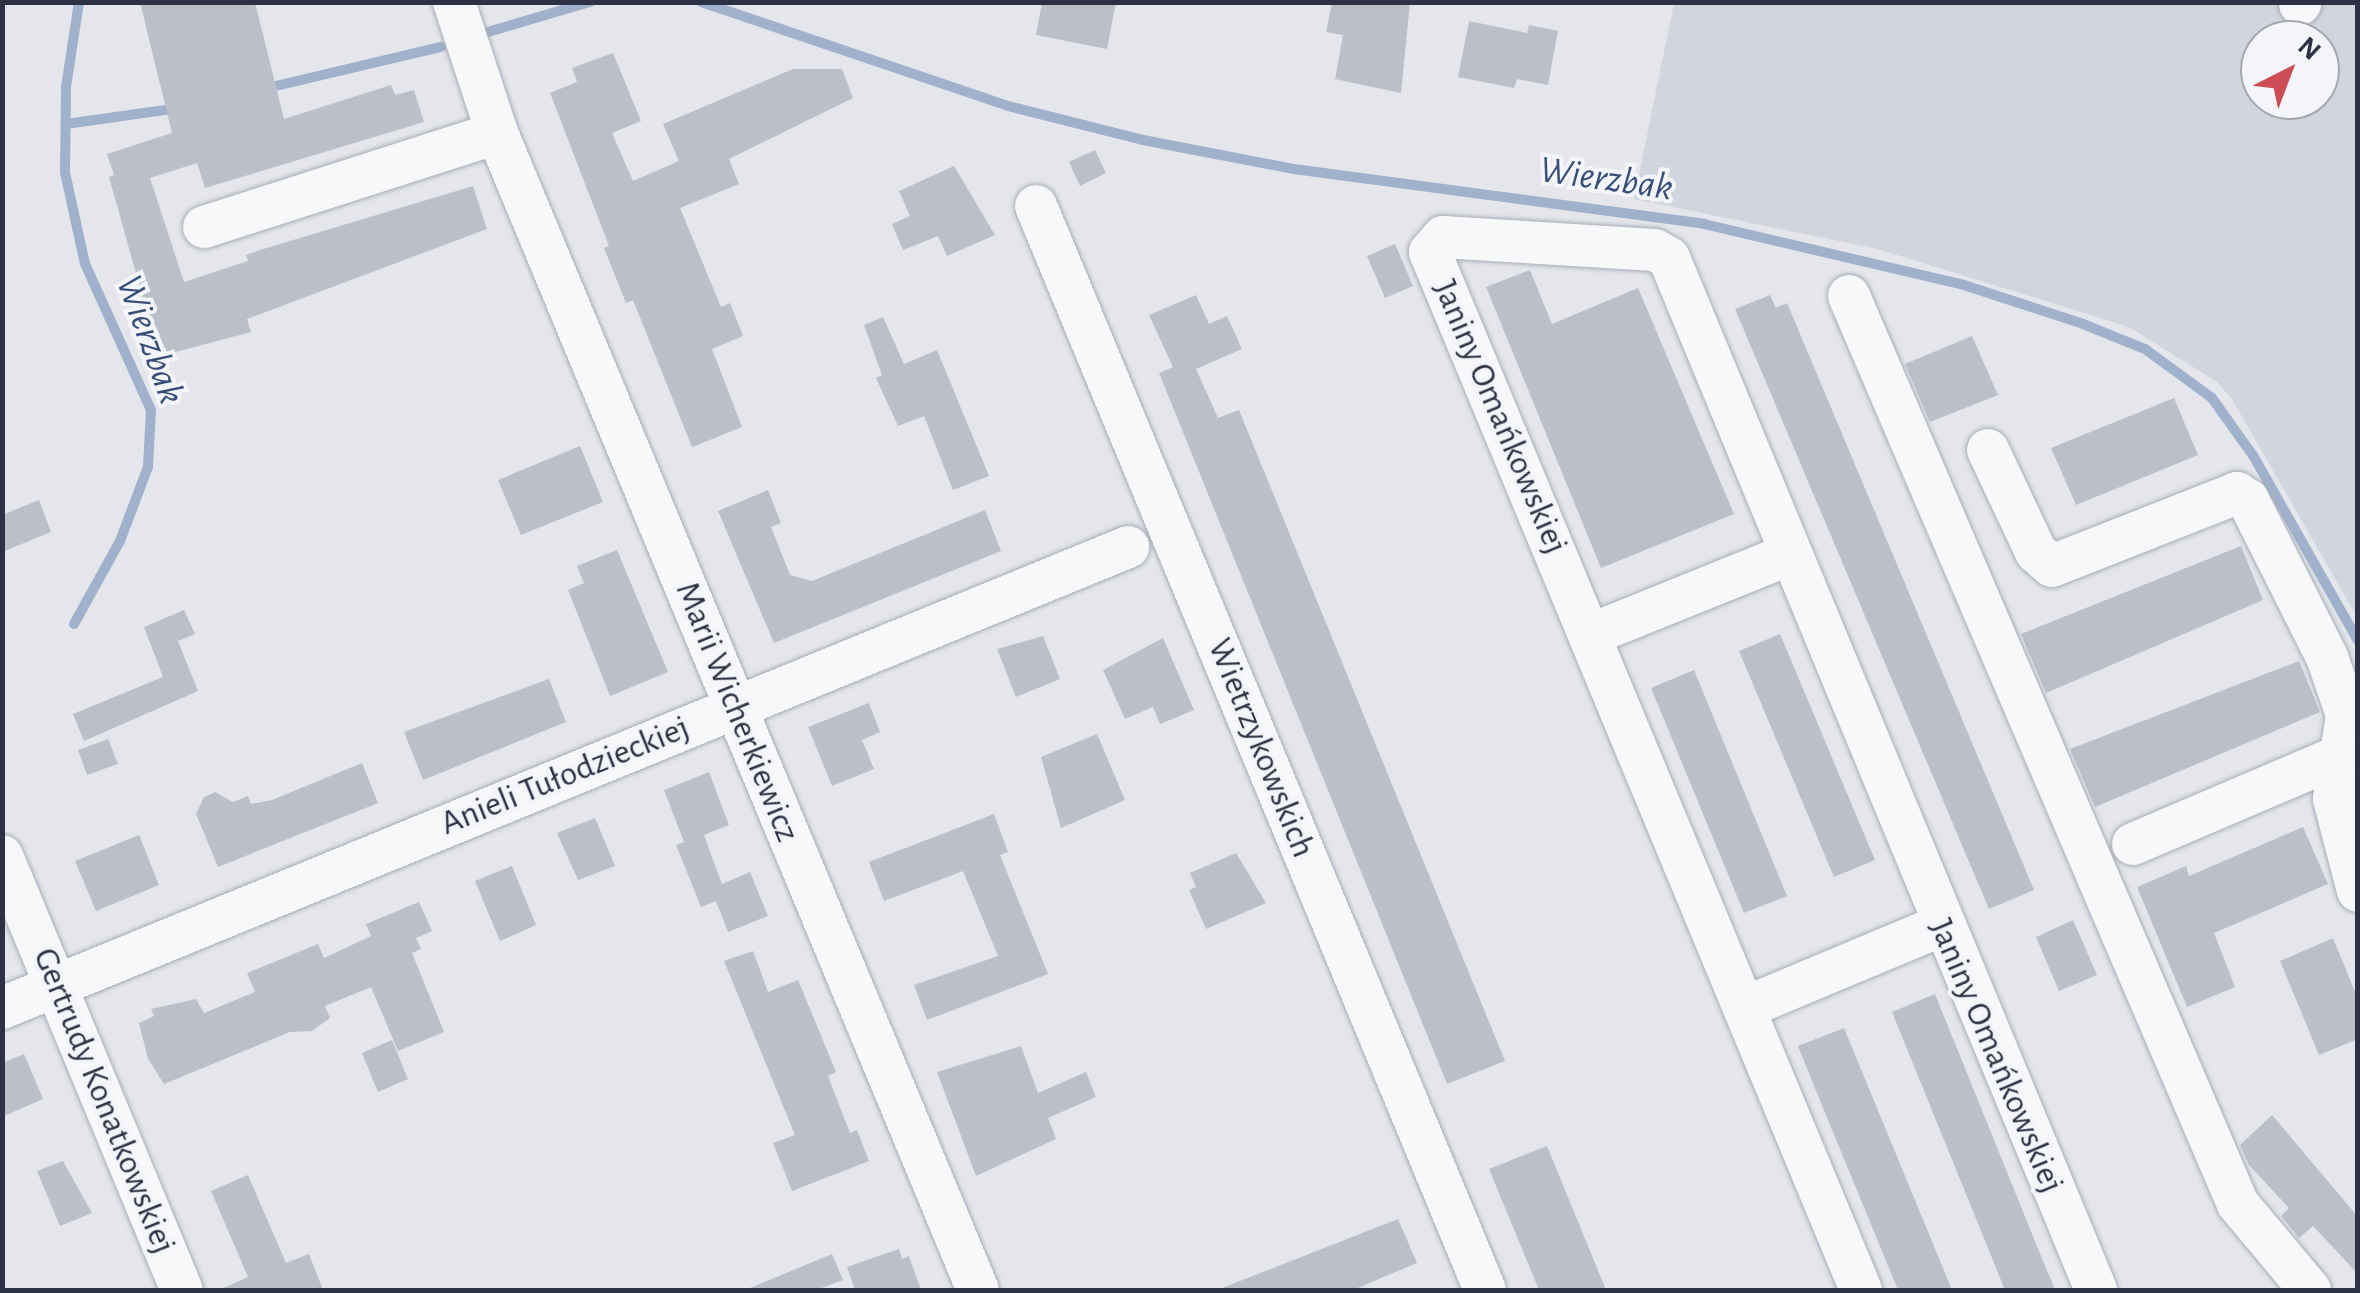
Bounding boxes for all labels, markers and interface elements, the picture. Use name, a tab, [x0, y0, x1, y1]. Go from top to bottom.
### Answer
north arrow	[2240, 20, 2340, 120]
text: N	[2292, 32, 2325, 66]
water label: Wierzbak	[1537, 148, 1675, 212]
water label: Wierzbak	[105, 269, 193, 411]
street label: Janiny Omańkowskiej	[1423, 274, 1577, 560]
street label: Marii Wicherkiewicz	[666, 576, 808, 848]
street label: Wietrzykowskich	[1198, 632, 1324, 864]
street label: Anieli Tułodzieckiej	[434, 707, 696, 845]
street label: Janiny Omańkowskiej	[1919, 913, 2073, 1199]
street label: Gertrudy Konatkowskiej	[23, 942, 185, 1260]

